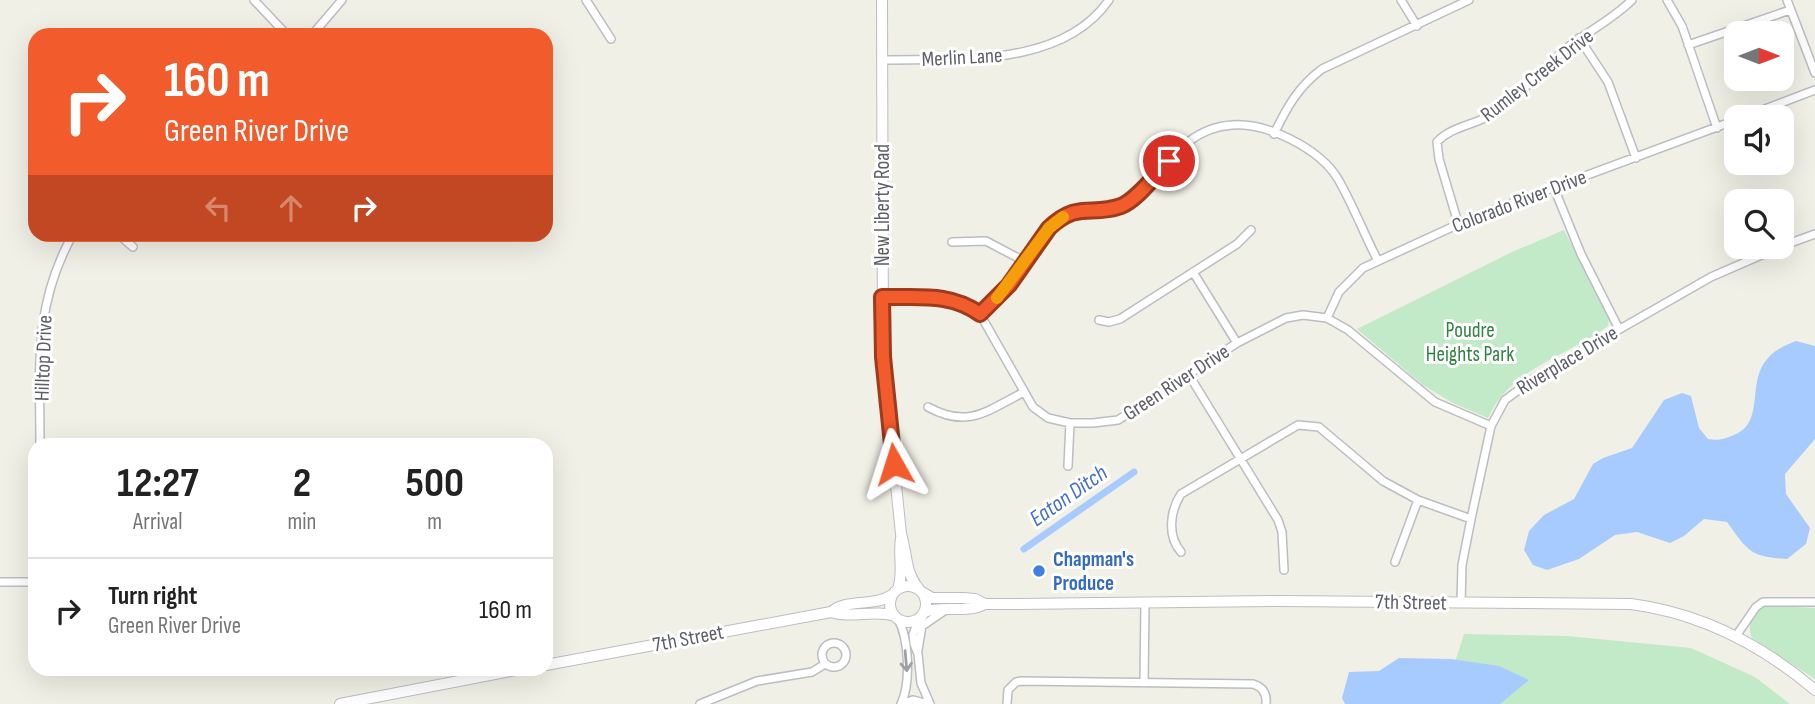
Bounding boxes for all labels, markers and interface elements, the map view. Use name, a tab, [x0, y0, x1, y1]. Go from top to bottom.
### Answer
north arrow	[1724, 21, 1794, 91]
map controls	[1724, 21, 1794, 259]
street label: Rumley Creek Drive	[1476, 24, 1599, 127]
street label: Merlin Lane	[921, 43, 1003, 72]
text: 160 m	[164, 52, 270, 111]
icon: right	[49, 56, 140, 147]
button: sound	[1724, 105, 1794, 175]
text: Green River Drive	[164, 112, 349, 151]
pin	[1139, 131, 1199, 191]
icon: arrive	[1150, 142, 1188, 180]
street label: New Liberty Road	[870, 144, 895, 266]
street label: Colorado River Drive	[1448, 164, 1590, 239]
icon: left	[199, 189, 237, 227]
icon: ahead	[272, 189, 310, 227]
icon: right	[345, 189, 383, 227]
button: search	[1724, 189, 1794, 259]
street label: Hilltop Drive	[30, 315, 57, 401]
park label: Poudre Heights Park	[1426, 318, 1514, 367]
street label: Riverplace Drive	[1512, 320, 1622, 400]
street label: Green River Drive	[1119, 339, 1234, 426]
position arrow	[857, 427, 931, 501]
text: 12:27	[117, 458, 199, 509]
text: 2	[293, 458, 311, 509]
text: 500	[405, 458, 464, 509]
water label: Eaton Ditch	[1024, 459, 1113, 533]
text: Arrival	[133, 508, 183, 536]
text: min	[288, 508, 316, 536]
text: m	[427, 508, 442, 536]
place label: Chapman's Produce	[1053, 547, 1134, 596]
marker: Chapman's Produce	[1031, 563, 1047, 579]
text: Turn right	[108, 581, 197, 612]
street label: 7th Street	[1375, 589, 1447, 616]
icon: right	[49, 592, 87, 630]
text: 160 m	[479, 595, 532, 626]
text: Green River Drive	[108, 612, 241, 640]
street label: 7th Street	[651, 619, 726, 658]
one-way arrow	[900, 649, 913, 672]

